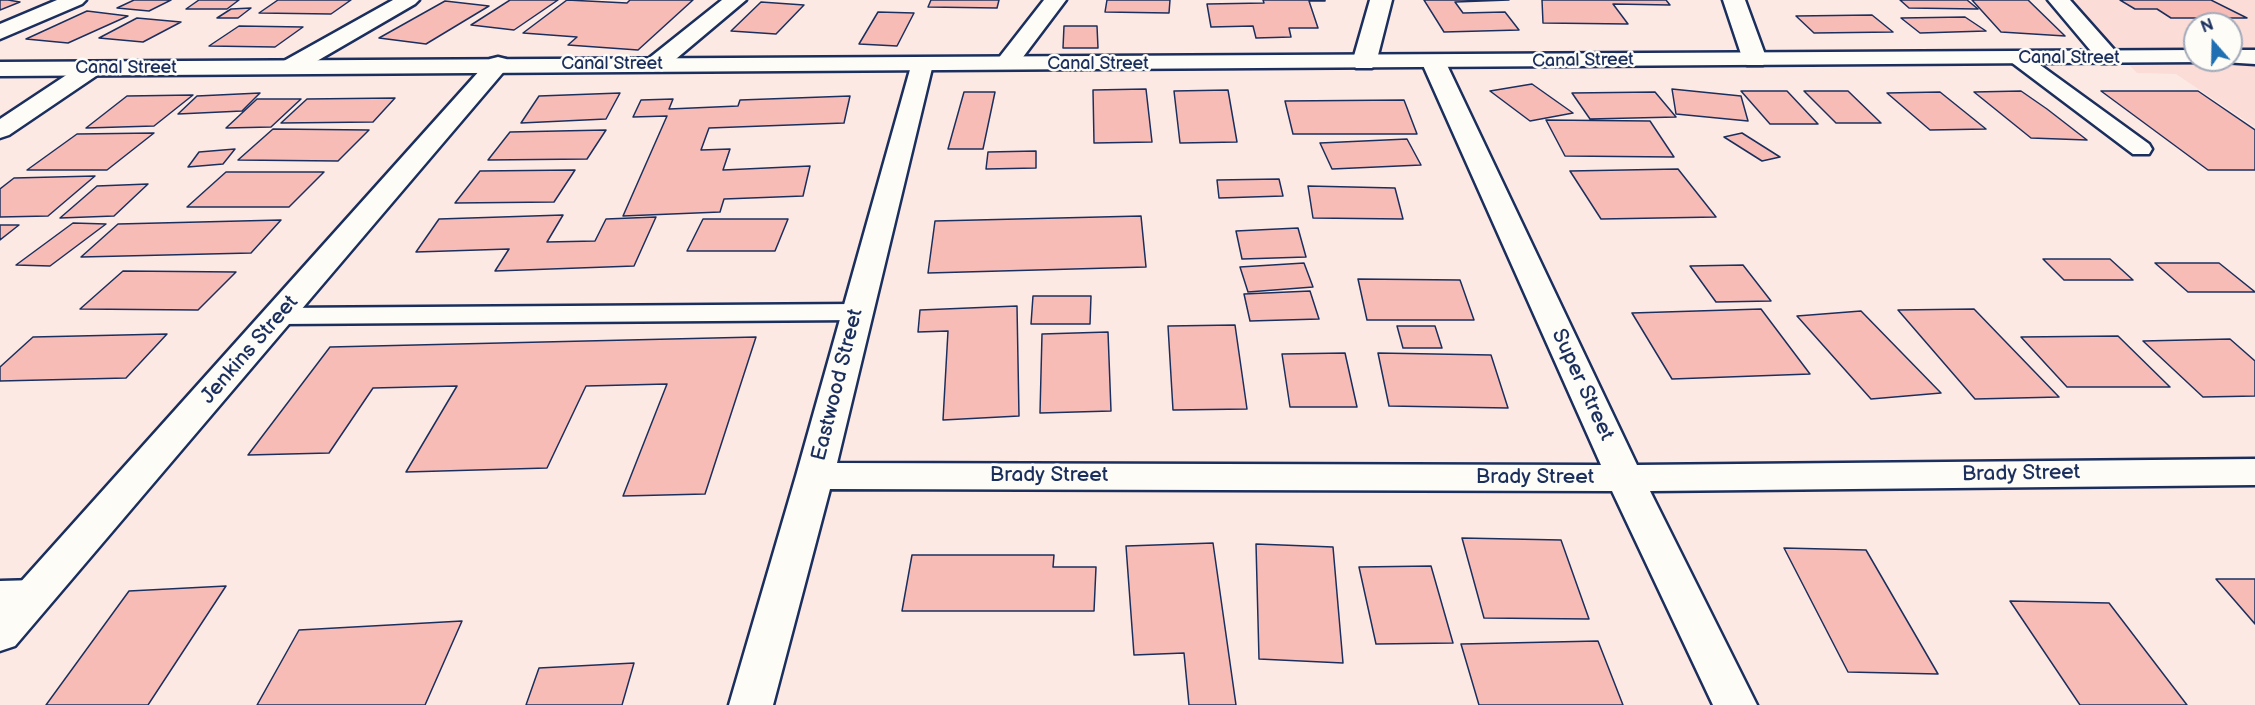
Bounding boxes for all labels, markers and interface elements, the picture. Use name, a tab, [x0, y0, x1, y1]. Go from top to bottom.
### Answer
north arrow	[2183, 12, 2243, 72]
text: N	[2198, 16, 2216, 37]
street label: Canal Street	[2018, 47, 2120, 69]
street label: Canal Street	[1532, 49, 1634, 73]
street label: Canal Street	[561, 53, 663, 75]
street label: Canal Street	[1047, 53, 1149, 75]
street label: Canal Street	[75, 57, 177, 79]
street label: Jenkins Street	[196, 291, 304, 409]
street label: Eastwood Street	[807, 306, 869, 464]
street label: Super Street	[1545, 325, 1619, 445]
street label: Brady Street	[1962, 460, 2080, 488]
street label: Brady Street	[990, 463, 1108, 489]
street label: Brady Street	[1476, 465, 1594, 491]

